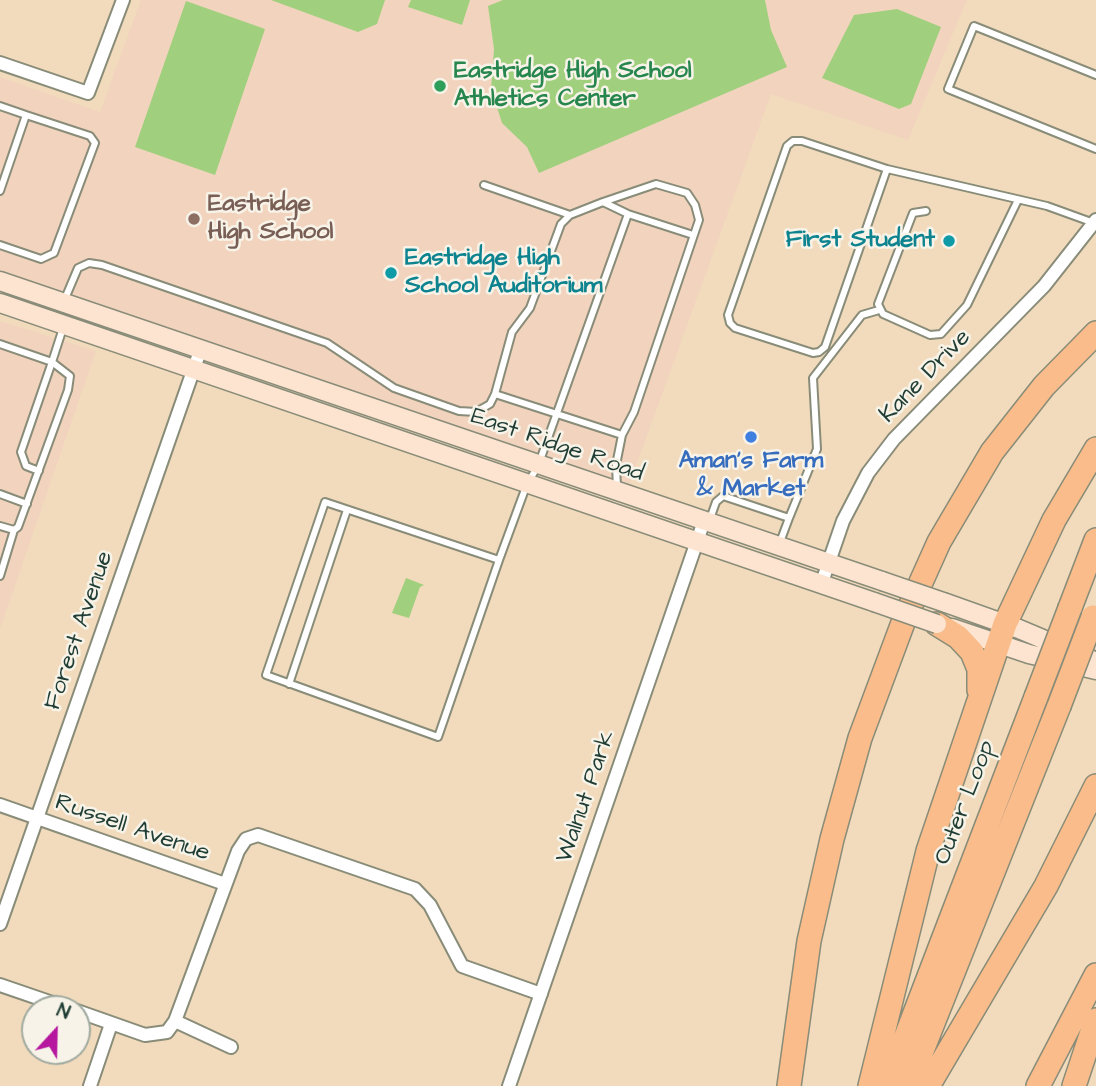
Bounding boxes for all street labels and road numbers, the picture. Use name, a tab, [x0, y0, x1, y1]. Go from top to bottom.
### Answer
street label: Kane Drive	[874, 324, 978, 430]
street label: East Ridge Road	[467, 403, 647, 489]
street label: Forest Avenue	[39, 548, 121, 714]
street label: Walnut Park	[551, 727, 623, 867]
street label: Outer Loop	[929, 737, 1003, 869]
street label: Russell Avenue	[51, 789, 213, 869]

